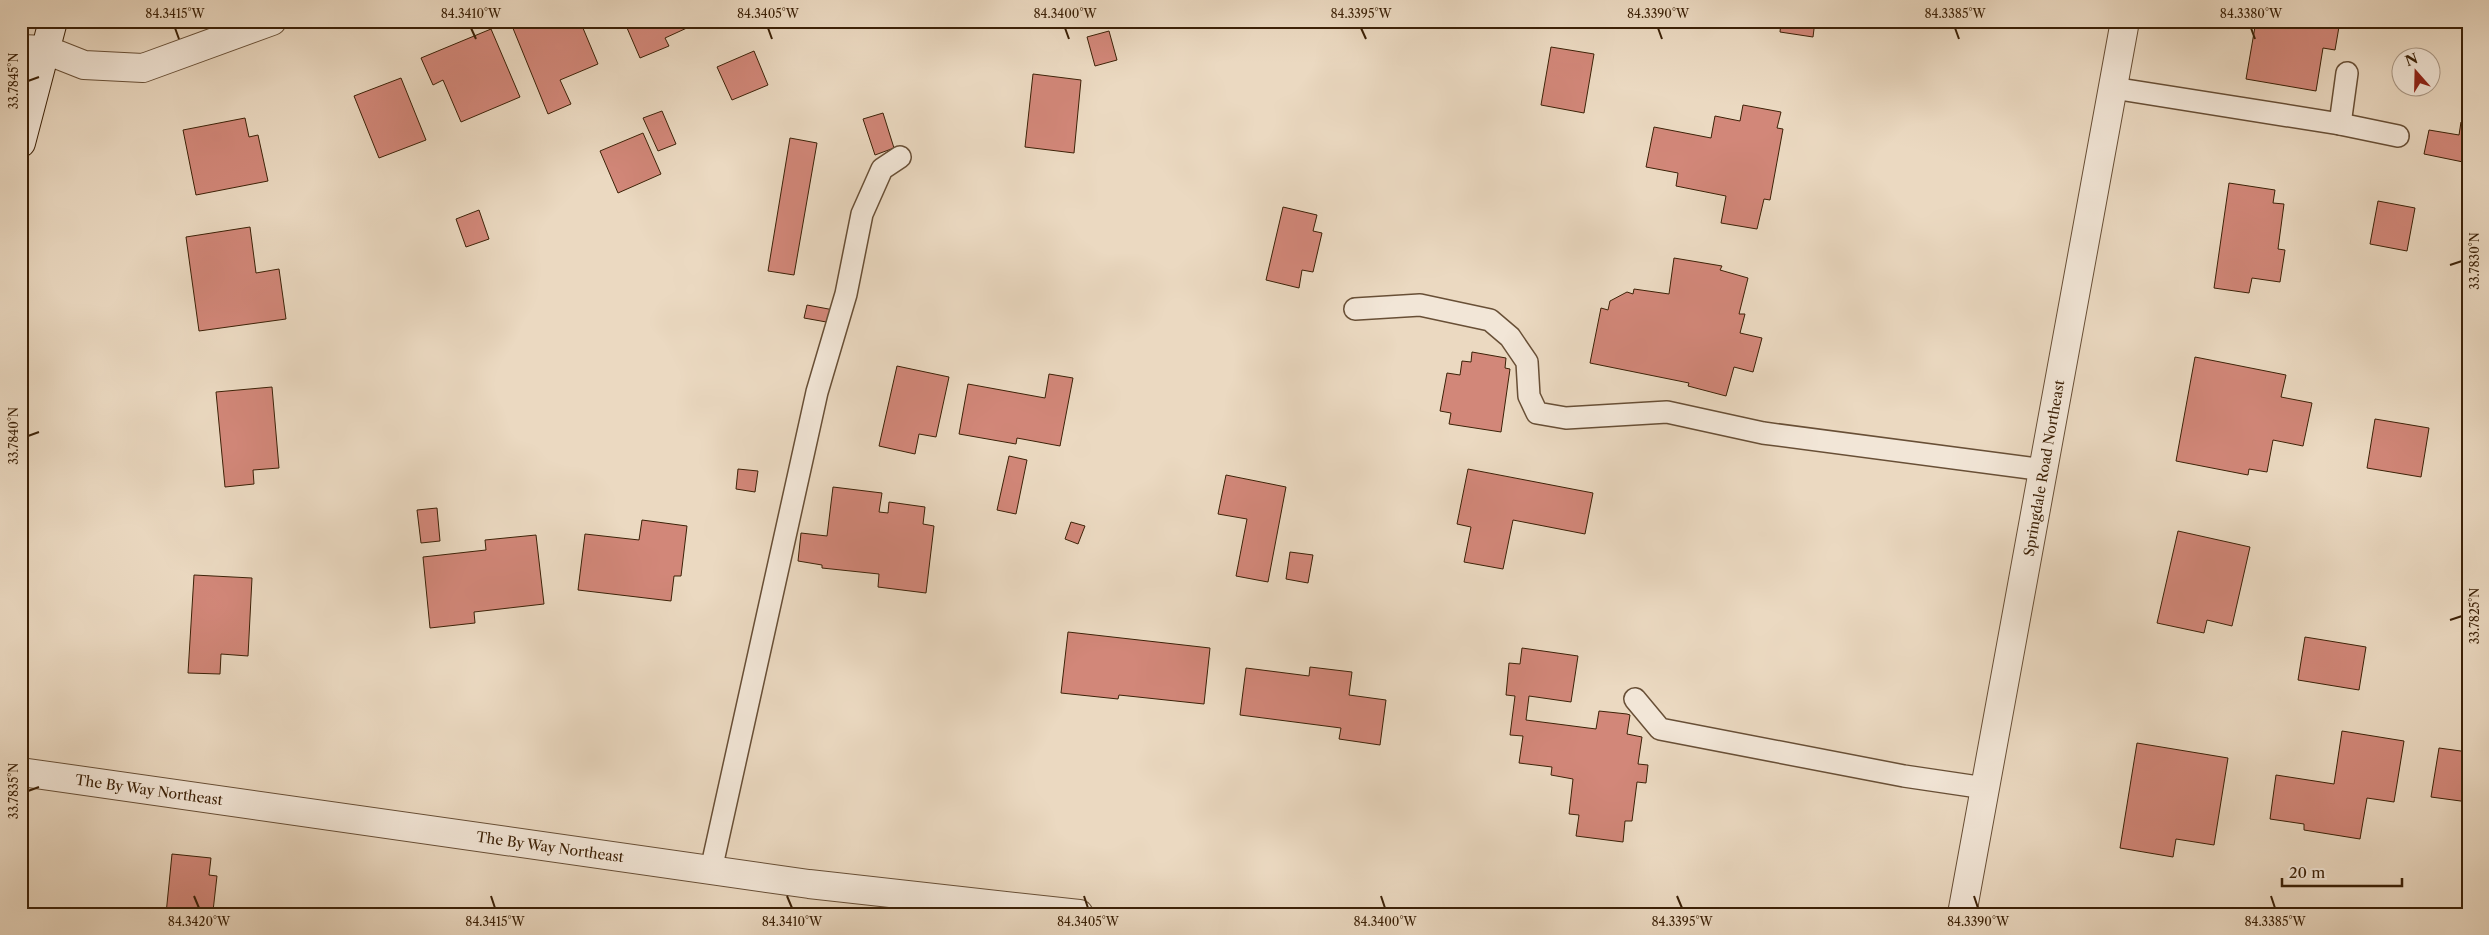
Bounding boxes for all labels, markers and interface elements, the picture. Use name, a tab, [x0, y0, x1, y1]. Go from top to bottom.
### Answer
text: 84.3415°W	[145, 6, 206, 21]
text: 84.3410°W	[441, 6, 502, 21]
text: 84.3405°W	[737, 6, 800, 21]
text: 84.3400°W	[1033, 6, 1097, 21]
text: 84.3395°W	[1330, 6, 1392, 21]
text: 84.3390°W	[1627, 6, 1690, 21]
text: 84.3385°W	[1924, 6, 1986, 21]
text: 84.3380°W	[2220, 6, 2283, 21]
north arrow	[2392, 48, 2442, 98]
text: N	[2403, 49, 2420, 70]
text: 33.7845°N	[6, 53, 21, 109]
text: 33.7830°N	[2467, 232, 2482, 290]
street label: Springdale Road Northeast	[2020, 378, 2068, 558]
text: 33.7840°N	[6, 407, 21, 465]
text: 33.7825°N	[2467, 588, 2482, 644]
text: 33.7835°N	[6, 763, 21, 819]
street label: The By Way Northeast	[74, 771, 224, 809]
street label: The By Way Northeast	[475, 828, 625, 866]
scale bar	[2282, 855, 2402, 887]
text: 20 m	[2289, 863, 2325, 882]
text: 84.3420°W	[168, 914, 231, 929]
text: 84.3415°W	[465, 914, 526, 929]
text: 84.3410°W	[762, 914, 823, 929]
text: 84.3405°W	[1057, 914, 1120, 929]
text: 84.3400°W	[1353, 914, 1417, 929]
text: 84.3395°W	[1651, 914, 1713, 929]
text: 84.3390°W	[1947, 914, 2010, 929]
text: 84.3385°W	[2244, 914, 2306, 929]

